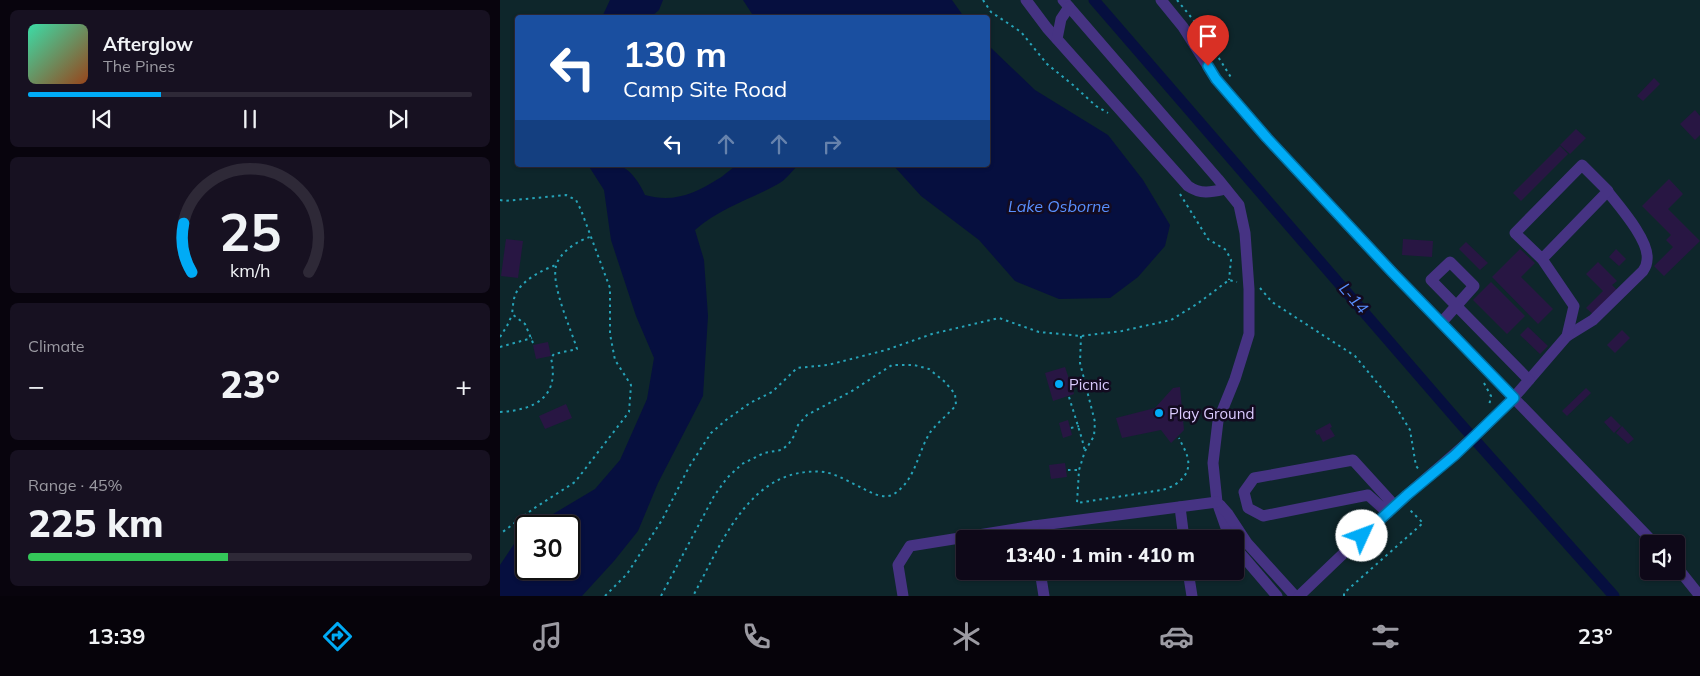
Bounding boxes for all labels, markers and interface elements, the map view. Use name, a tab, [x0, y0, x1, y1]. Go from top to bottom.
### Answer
pin	[1187, 15, 1229, 66]
icon: arrive	[1194, 22, 1222, 50]
text: Afterglow	[103, 32, 193, 56]
text: 130 m	[623, 32, 727, 76]
icon: left	[540, 35, 605, 100]
text: The Pines	[103, 56, 175, 76]
text: Camp Site Road	[623, 75, 787, 103]
icon: previous	[88, 105, 116, 133]
icon: pause	[236, 105, 264, 133]
icon: next	[384, 105, 412, 133]
icon: left	[659, 130, 687, 158]
icon: ahead	[712, 130, 740, 158]
icon: ahead	[765, 130, 793, 158]
icon: right	[818, 130, 846, 158]
water label: Lake Osborne	[1008, 196, 1110, 216]
text: 25	[219, 199, 281, 264]
text: km/h	[230, 259, 270, 281]
water label: L-14	[1335, 279, 1373, 318]
text: Climate	[28, 336, 84, 356]
text: 23°	[220, 360, 280, 408]
text: −	[28, 368, 45, 403]
text: +	[455, 368, 472, 403]
place label: Picnic	[1069, 375, 1110, 394]
marker: Picnic	[1053, 378, 1065, 390]
place label: Play Ground	[1169, 404, 1254, 423]
marker: Play Ground	[1153, 407, 1165, 419]
text: Range · 45%	[28, 475, 123, 495]
text: 225 km	[28, 499, 164, 547]
position arrow	[1335, 509, 1387, 561]
speed limit sign: 30	[515, 515, 580, 580]
map controls	[1640, 535, 1685, 580]
button: sound	[1640, 535, 1685, 580]
text: 13:40 · 1 min · 410 m	[1005, 543, 1195, 567]
icon: directions	[320, 619, 355, 654]
icon: music	[530, 619, 565, 654]
icon: phone	[739, 619, 774, 654]
icon: climate	[949, 619, 984, 654]
icon: car	[1159, 619, 1194, 654]
icon: filters	[1368, 619, 1403, 654]
text: 13:39	[87, 622, 146, 650]
text: 23°	[1578, 622, 1613, 650]

